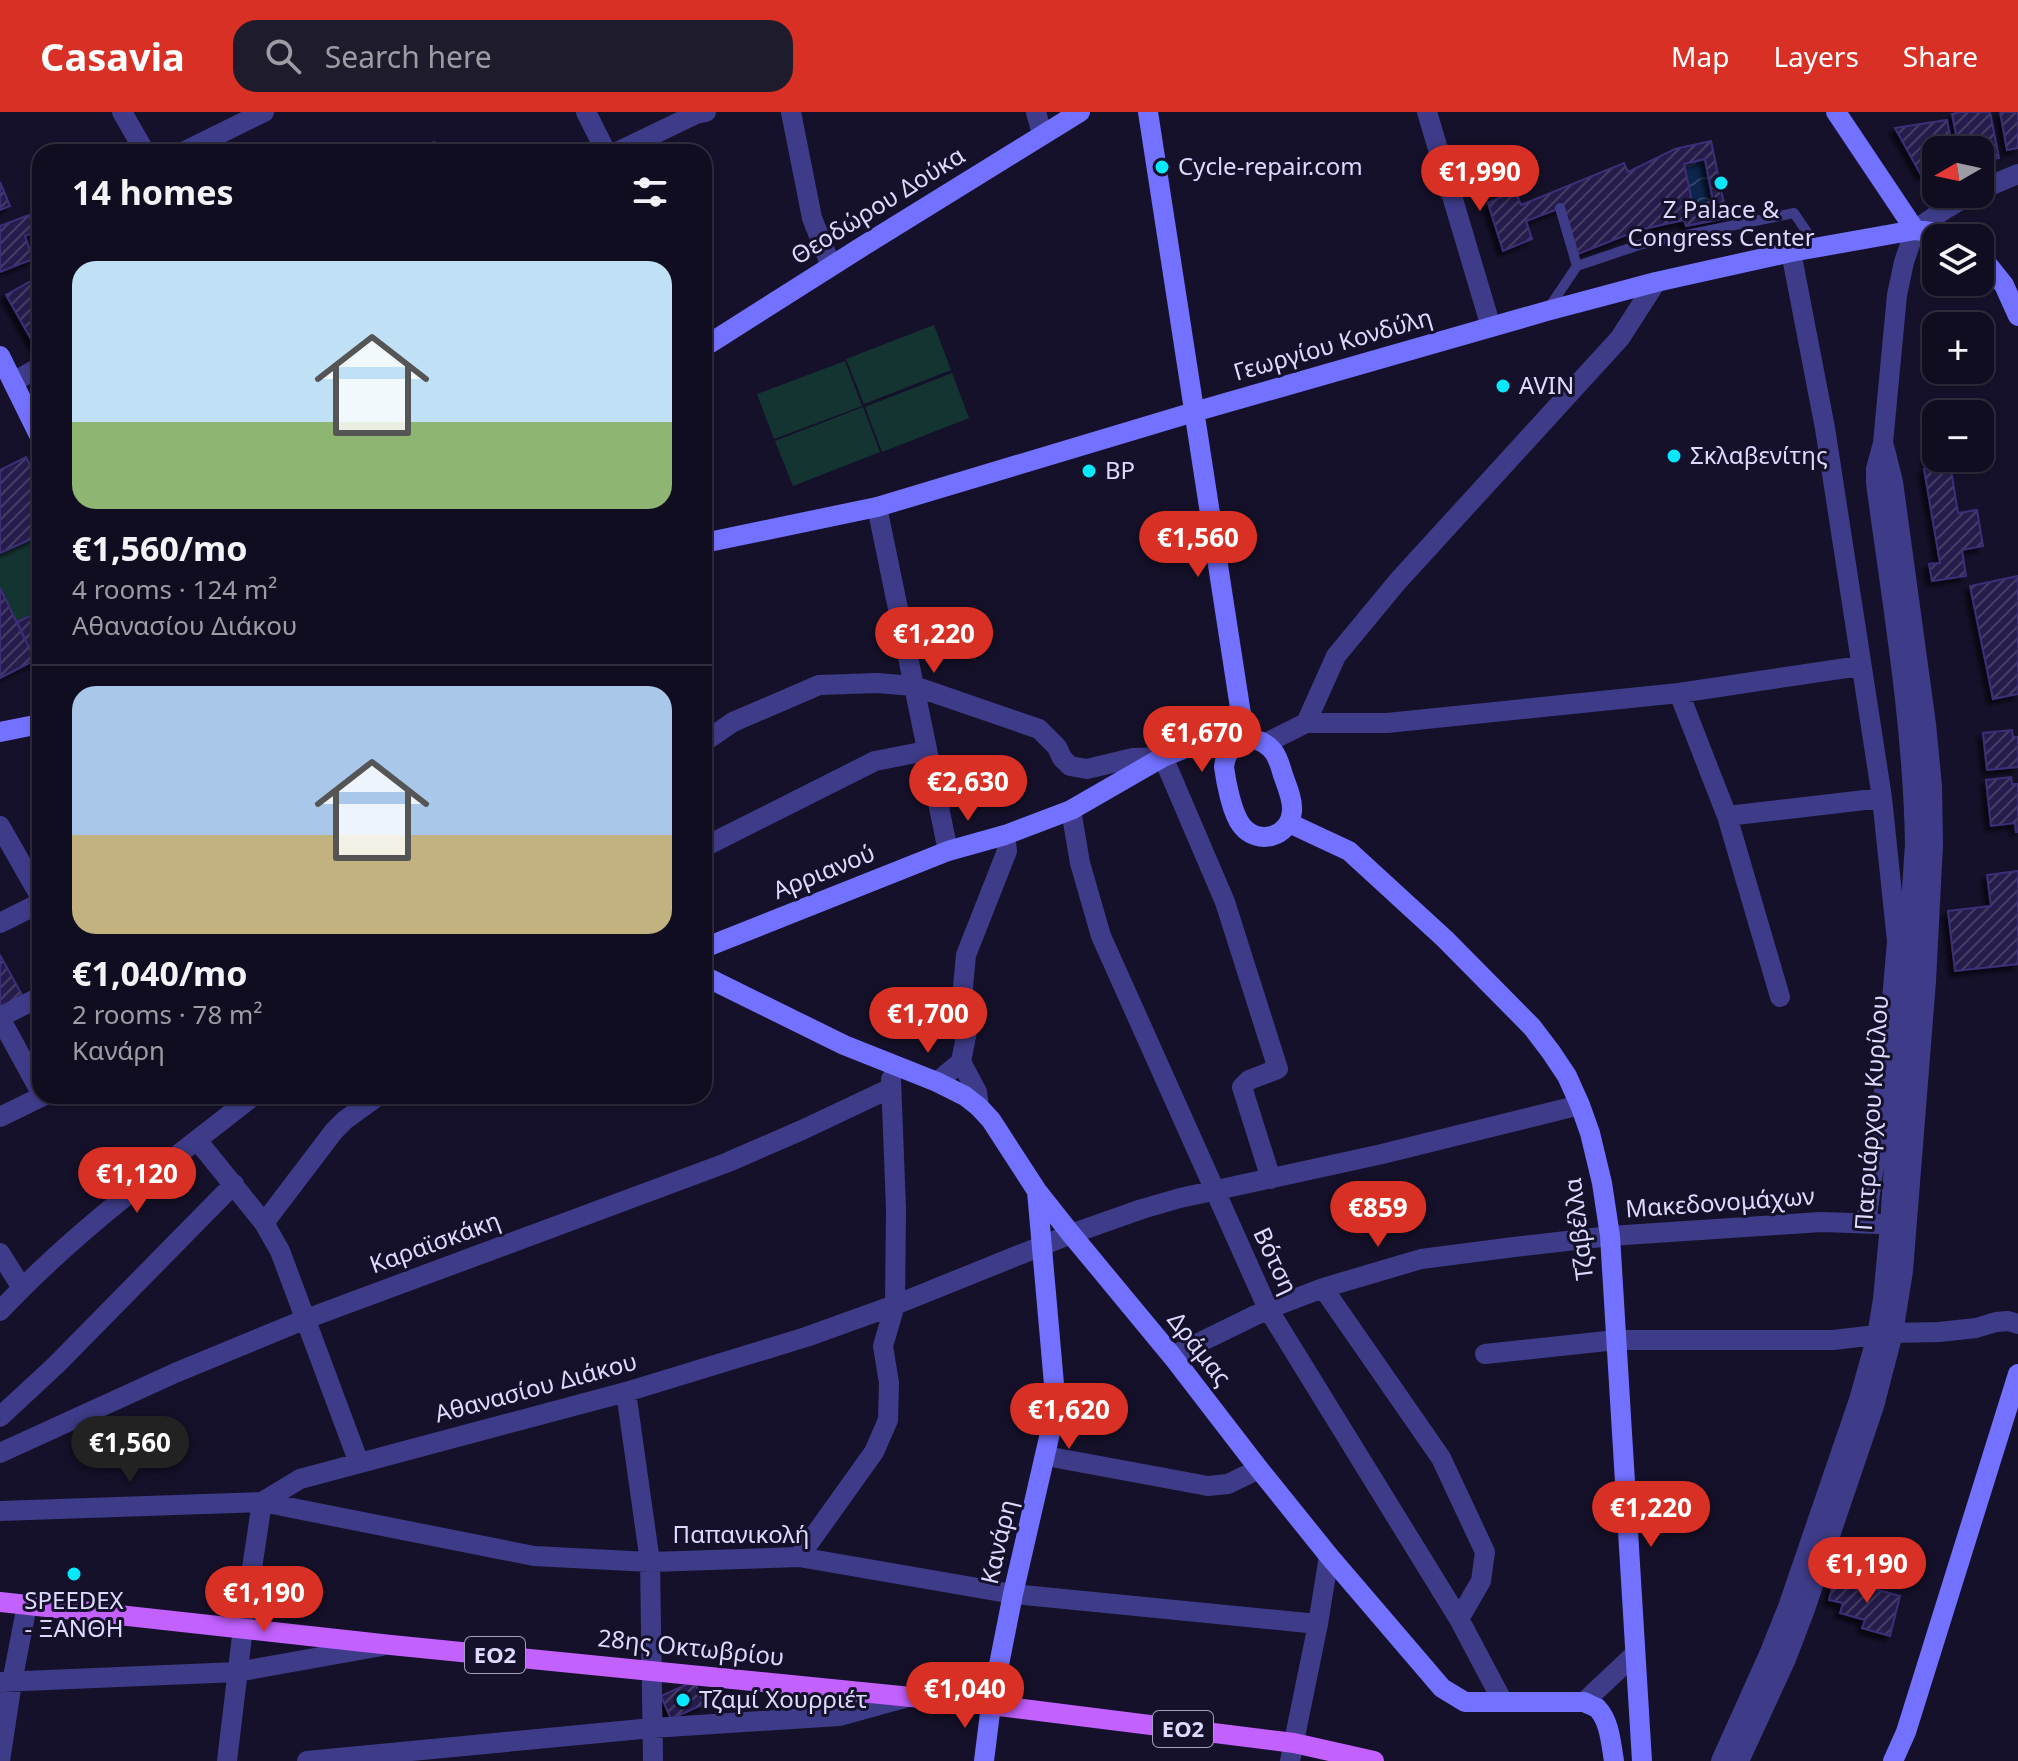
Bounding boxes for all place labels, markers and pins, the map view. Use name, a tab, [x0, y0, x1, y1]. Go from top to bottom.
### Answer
pin: €1,990	[1415, 145, 1545, 213]
place label: Cycle-repair.com	[1178, 149, 1363, 182]
marker: Cycle-repair.com	[1153, 158, 1171, 176]
marker: Z Palace & Congress Center	[1712, 174, 1730, 192]
place label: Z Palace & Congress Center	[1627, 192, 1815, 253]
place label: AVIN	[1519, 368, 1574, 401]
marker: AVIN	[1494, 377, 1512, 395]
place label: Σκλαβενίτης	[1690, 438, 1828, 471]
marker: Σκλαβενίτης	[1665, 447, 1683, 465]
place label: BP	[1105, 453, 1135, 486]
marker: BP	[1080, 462, 1098, 480]
pin: €1,560	[1133, 511, 1263, 579]
pin: €1,220	[869, 607, 999, 675]
pin: €1,670	[1137, 706, 1267, 774]
pin: €2,630	[903, 755, 1033, 823]
pin: €1,700	[863, 987, 993, 1055]
pin: €1,120	[72, 1147, 202, 1215]
pin: €859	[1331, 1181, 1425, 1249]
pin: €1,620	[1004, 1383, 1134, 1451]
pin: €1,560	[65, 1416, 195, 1484]
pin: €1,220	[1586, 1481, 1716, 1549]
pin: €1,190	[1802, 1537, 1932, 1605]
marker: SPEEDEX - ΞΑΝΘΗ	[65, 1565, 83, 1583]
pin: €1,190	[199, 1566, 329, 1634]
place label: SPEEDEX - ΞΑΝΘΗ	[24, 1583, 124, 1644]
pin: €1,040	[900, 1662, 1030, 1730]
place label: Τζαμί Χουρριέτ	[699, 1682, 868, 1715]
marker: Τζαμί Χουρριέτ	[674, 1691, 692, 1709]

